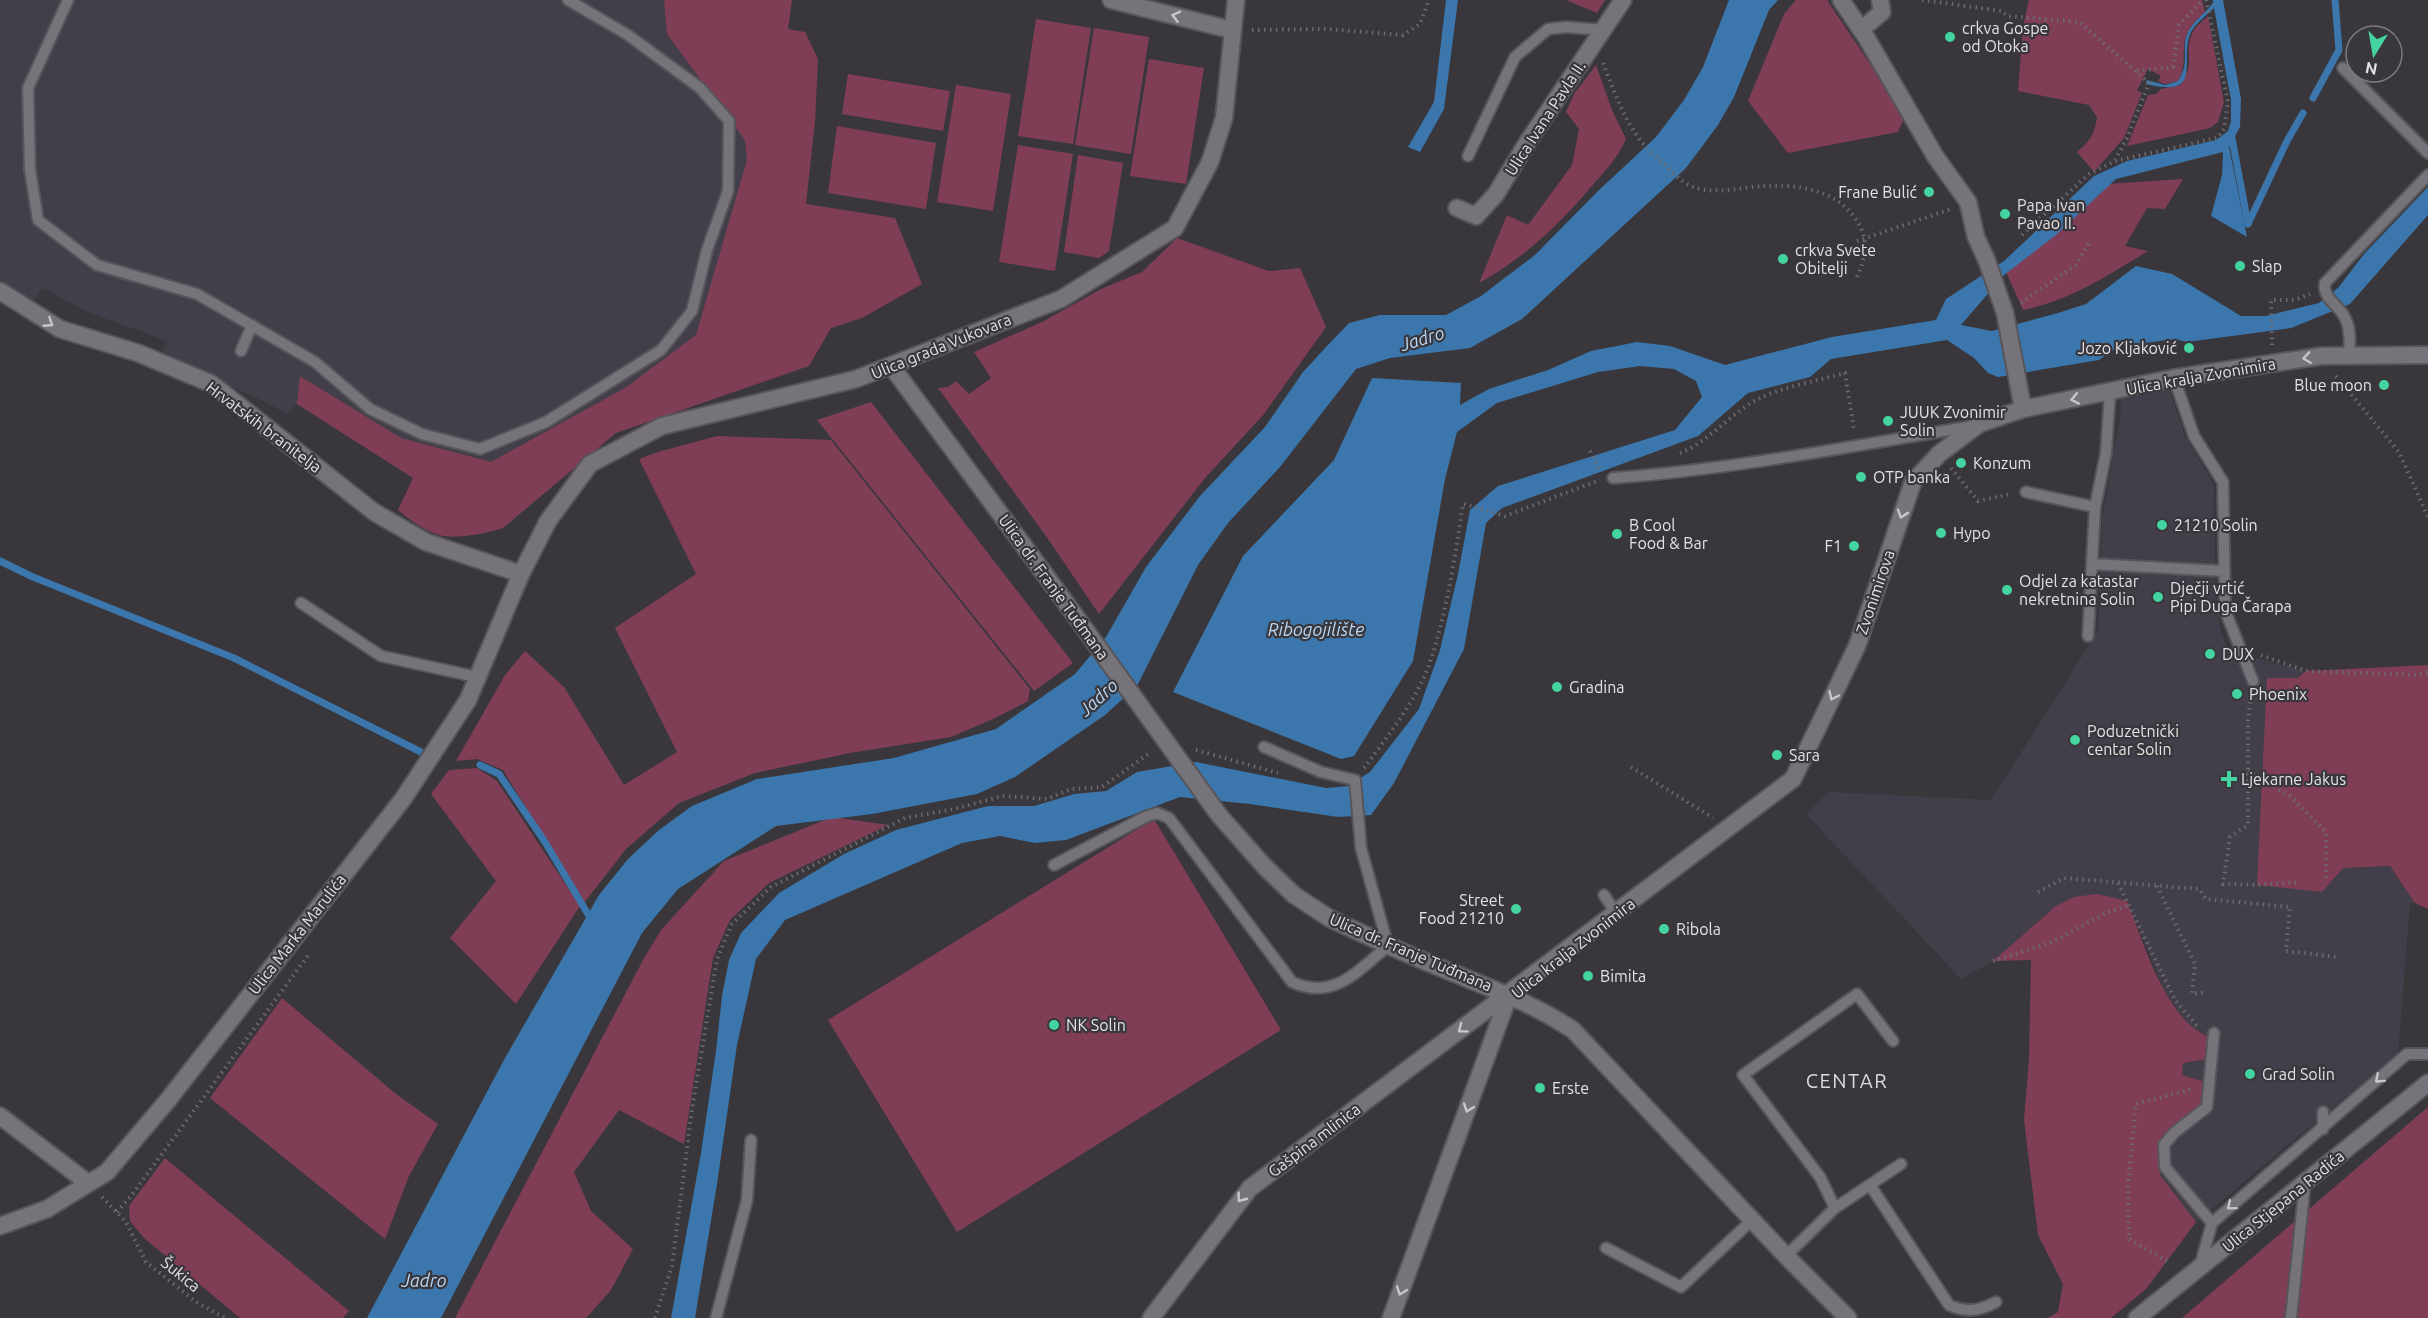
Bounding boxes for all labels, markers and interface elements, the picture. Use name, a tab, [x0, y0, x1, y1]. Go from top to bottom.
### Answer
one-way arrow	[1171, 11, 1181, 24]
place label: crkva Gospe od Otoka	[1962, 19, 2048, 55]
north arrow	[2344, 24, 2404, 84]
marker: crkva Gospe od Otoka	[1943, 30, 1957, 44]
street label: Ulica Ivana Pavla II.	[1501, 57, 1589, 179]
text: N	[2364, 59, 2379, 79]
place label: Frane Bulić	[1838, 183, 1918, 201]
marker: Frane Bulić	[1922, 185, 1936, 199]
place label: Papa Ivan Pavao II.	[2017, 196, 2085, 232]
marker: Papa Ivan Pavao II.	[1998, 207, 2012, 221]
place label: crkva Svete Obitelji	[1795, 241, 1876, 277]
marker: crkva Svete Obitelji	[1776, 252, 1790, 266]
place label: Slap	[2252, 257, 2282, 275]
marker: Slap	[2233, 259, 2247, 273]
street label: Ulica grada Vukovara	[868, 310, 1014, 382]
one-way arrow	[43, 315, 53, 327]
water label: Jadro	[1397, 322, 1447, 354]
place label: Jozo Kljaković	[2077, 339, 2178, 357]
marker: Jozo Kljaković	[2182, 341, 2196, 355]
one-way arrow	[2302, 352, 2311, 364]
street label: Ulica kralja Zvonimira	[2125, 354, 2277, 398]
place label: Blue moon	[2294, 376, 2372, 394]
street label: Hrvatskih branitelja	[203, 378, 325, 476]
marker: Blue moon	[2377, 378, 2391, 392]
one-way arrow	[2071, 392, 2081, 405]
place label: JUUK Zvonimir Solin	[1900, 403, 2006, 439]
marker: JUUK Zvonimir Solin	[1881, 414, 1895, 428]
place label: Konzum	[1973, 454, 2031, 472]
marker: Konzum	[1954, 456, 1968, 470]
place label: OTP banka	[1873, 468, 1950, 486]
marker: OTP banka	[1854, 470, 1868, 484]
one-way arrow	[1897, 508, 1910, 519]
street label: Ulica dr. Franje Tuđmana	[995, 511, 1113, 663]
place label: B Cool Food & Bar	[1629, 516, 1708, 552]
place label: 21210 Solin	[2174, 516, 2258, 534]
marker: 21210 Solin	[2155, 518, 2169, 532]
place label: Hypo	[1953, 524, 1991, 542]
marker: Hypo	[1934, 526, 1948, 540]
marker: B Cool Food & Bar	[1610, 527, 1624, 541]
place label: F1	[1825, 537, 1842, 555]
marker: F1	[1847, 539, 1861, 553]
street label: Zvonimirova	[1852, 547, 1898, 637]
place label: Odjel za katastar nekretnina Solin	[2019, 572, 2139, 608]
place label: Dječji vrtić Pipi Duga Čarapa	[2170, 579, 2292, 615]
marker: Odjel za katastar nekretnina Solin	[2000, 583, 2014, 597]
marker: Dječji vrtić Pipi Duga Čarapa	[2151, 590, 2165, 604]
water label: Ribogojilište	[1268, 619, 1364, 639]
place label: DUX	[2222, 645, 2254, 663]
marker: DUX	[2203, 647, 2217, 661]
water label: Jadro	[1074, 674, 1122, 720]
place label: Gradina	[1569, 678, 1625, 696]
marker: Gradina	[1550, 680, 1564, 694]
place label: Phoenix	[2249, 685, 2307, 703]
marker: Phoenix	[2230, 687, 2244, 701]
one-way arrow	[1828, 689, 1840, 700]
place label: Poduzetnički centar Solin	[2087, 722, 2179, 758]
marker: Poduzetnički centar Solin	[2068, 733, 2082, 747]
place label: Sara	[1789, 746, 1820, 764]
marker: Sara	[1770, 748, 1784, 762]
place label: Ljekarne Jakus	[2241, 770, 2346, 788]
marker: Ljekarne Jakus	[2222, 772, 2236, 786]
street label: Ulica Marka Marulića	[245, 870, 349, 998]
place label: Street Food 21210	[1419, 891, 1505, 927]
street label: Ulica kralja Zvonimira	[1508, 894, 1638, 1002]
marker: Street Food 21210	[1509, 902, 1523, 916]
street label: Ulica dr. Franje Tuđmana	[1327, 910, 1495, 994]
place label: Ribola	[1676, 920, 1721, 938]
marker: Ribola	[1657, 922, 1671, 936]
place label: Bimita	[1600, 967, 1646, 985]
marker: Bimita	[1581, 969, 1595, 983]
place label: NK Solin	[1066, 1016, 1126, 1034]
marker: NK Solin	[1047, 1018, 1061, 1032]
one-way arrow	[1458, 1022, 1469, 1033]
place label: Grad Solin	[2262, 1065, 2335, 1083]
marker: Grad Solin	[2243, 1067, 2257, 1081]
district label: CENTAR	[1806, 1069, 1888, 1092]
one-way arrow	[2375, 1072, 2386, 1083]
place label: Erste	[1552, 1079, 1589, 1097]
marker: Erste	[1533, 1081, 1547, 1095]
street label: Gašpina mlinica	[1264, 1100, 1364, 1180]
one-way arrow	[1462, 1102, 1475, 1113]
street label: Ulica Stjepana Radića	[2219, 1146, 2347, 1256]
one-way arrow	[1238, 1192, 1249, 1203]
one-way arrow	[2227, 1199, 2238, 1210]
street label: Šukica	[158, 1252, 205, 1295]
water label: Jadro	[401, 1270, 447, 1290]
one-way arrow	[1396, 1286, 1409, 1296]

